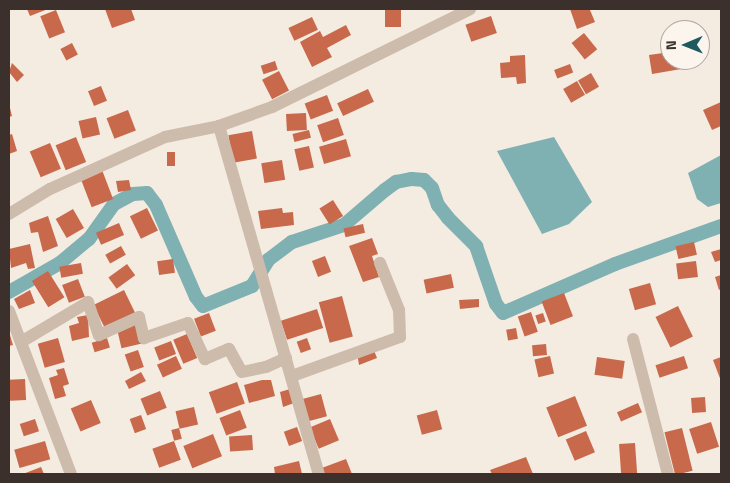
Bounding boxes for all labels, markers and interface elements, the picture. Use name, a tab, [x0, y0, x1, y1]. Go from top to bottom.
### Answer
north arrow	[660, 20, 710, 70]
text: N	[660, 40, 681, 50]

